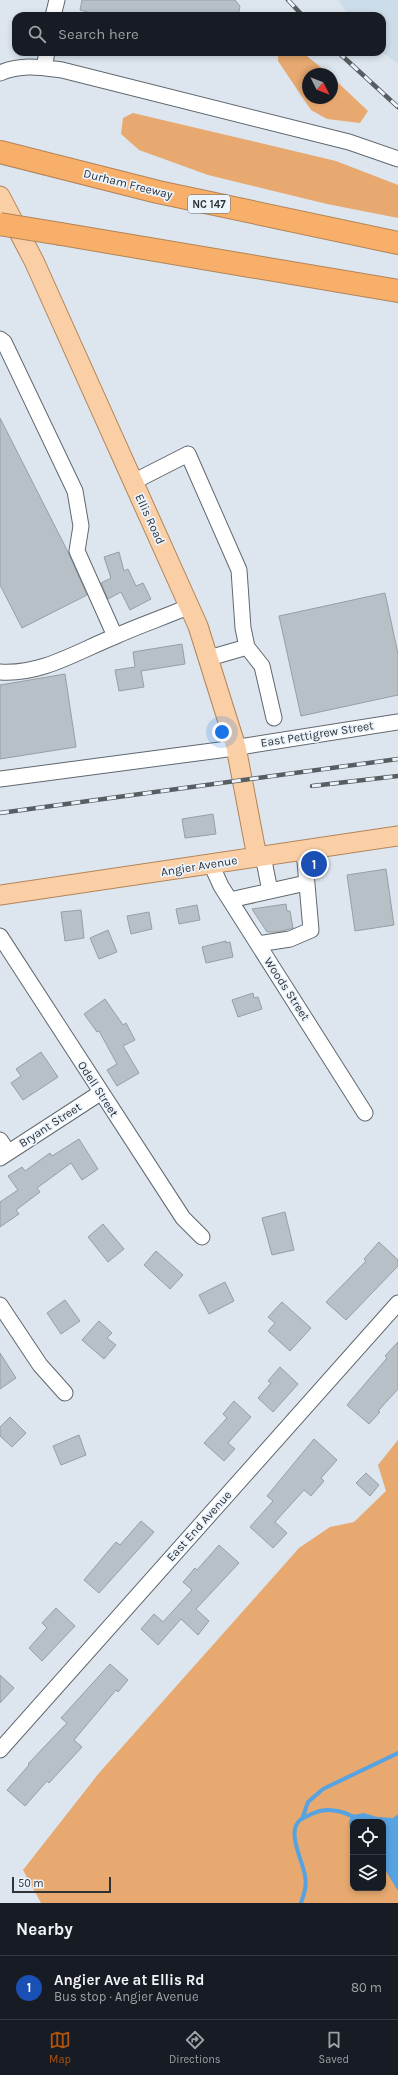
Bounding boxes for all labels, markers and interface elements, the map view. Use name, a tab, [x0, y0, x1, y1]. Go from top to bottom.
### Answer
search box	[12, 12, 386, 56]
icon: search	[26, 23, 48, 45]
text: Search here	[58, 25, 139, 43]
north arrow	[302, 68, 338, 104]
street label: Durham Freeway	[82, 166, 174, 202]
road number: NC 147	[188, 195, 230, 213]
street label: Ellis Road	[132, 492, 168, 546]
street label: East Pettigrew Street	[260, 718, 375, 750]
your location	[212, 722, 232, 742]
pin: 1	[301, 849, 327, 879]
street label: Angier Avenue	[160, 853, 238, 879]
street label: Woods Street	[261, 955, 313, 1024]
street label: Odell Street	[75, 1059, 121, 1120]
street label: Bryant Street	[16, 1099, 84, 1150]
street label: East End Avenue	[164, 1488, 234, 1564]
map controls	[350, 1819, 386, 1891]
button: locate	[350, 1819, 386, 1855]
button: layers	[350, 1855, 386, 1891]
scale bar	[12, 1875, 111, 1894]
text: 50 m	[18, 1877, 44, 1890]
text: Nearby	[16, 1919, 73, 1939]
text: Angier Ave at Ellis Rd	[54, 1971, 205, 1989]
text: 1	[27, 1980, 31, 1995]
text: 80 m	[351, 1980, 382, 1995]
text: Bus stop · Angier Avenue	[54, 1989, 199, 2004]
tab: Map	[49, 2029, 71, 2066]
tab: Directions	[169, 2029, 221, 2066]
tab: Saved	[319, 2029, 349, 2066]

